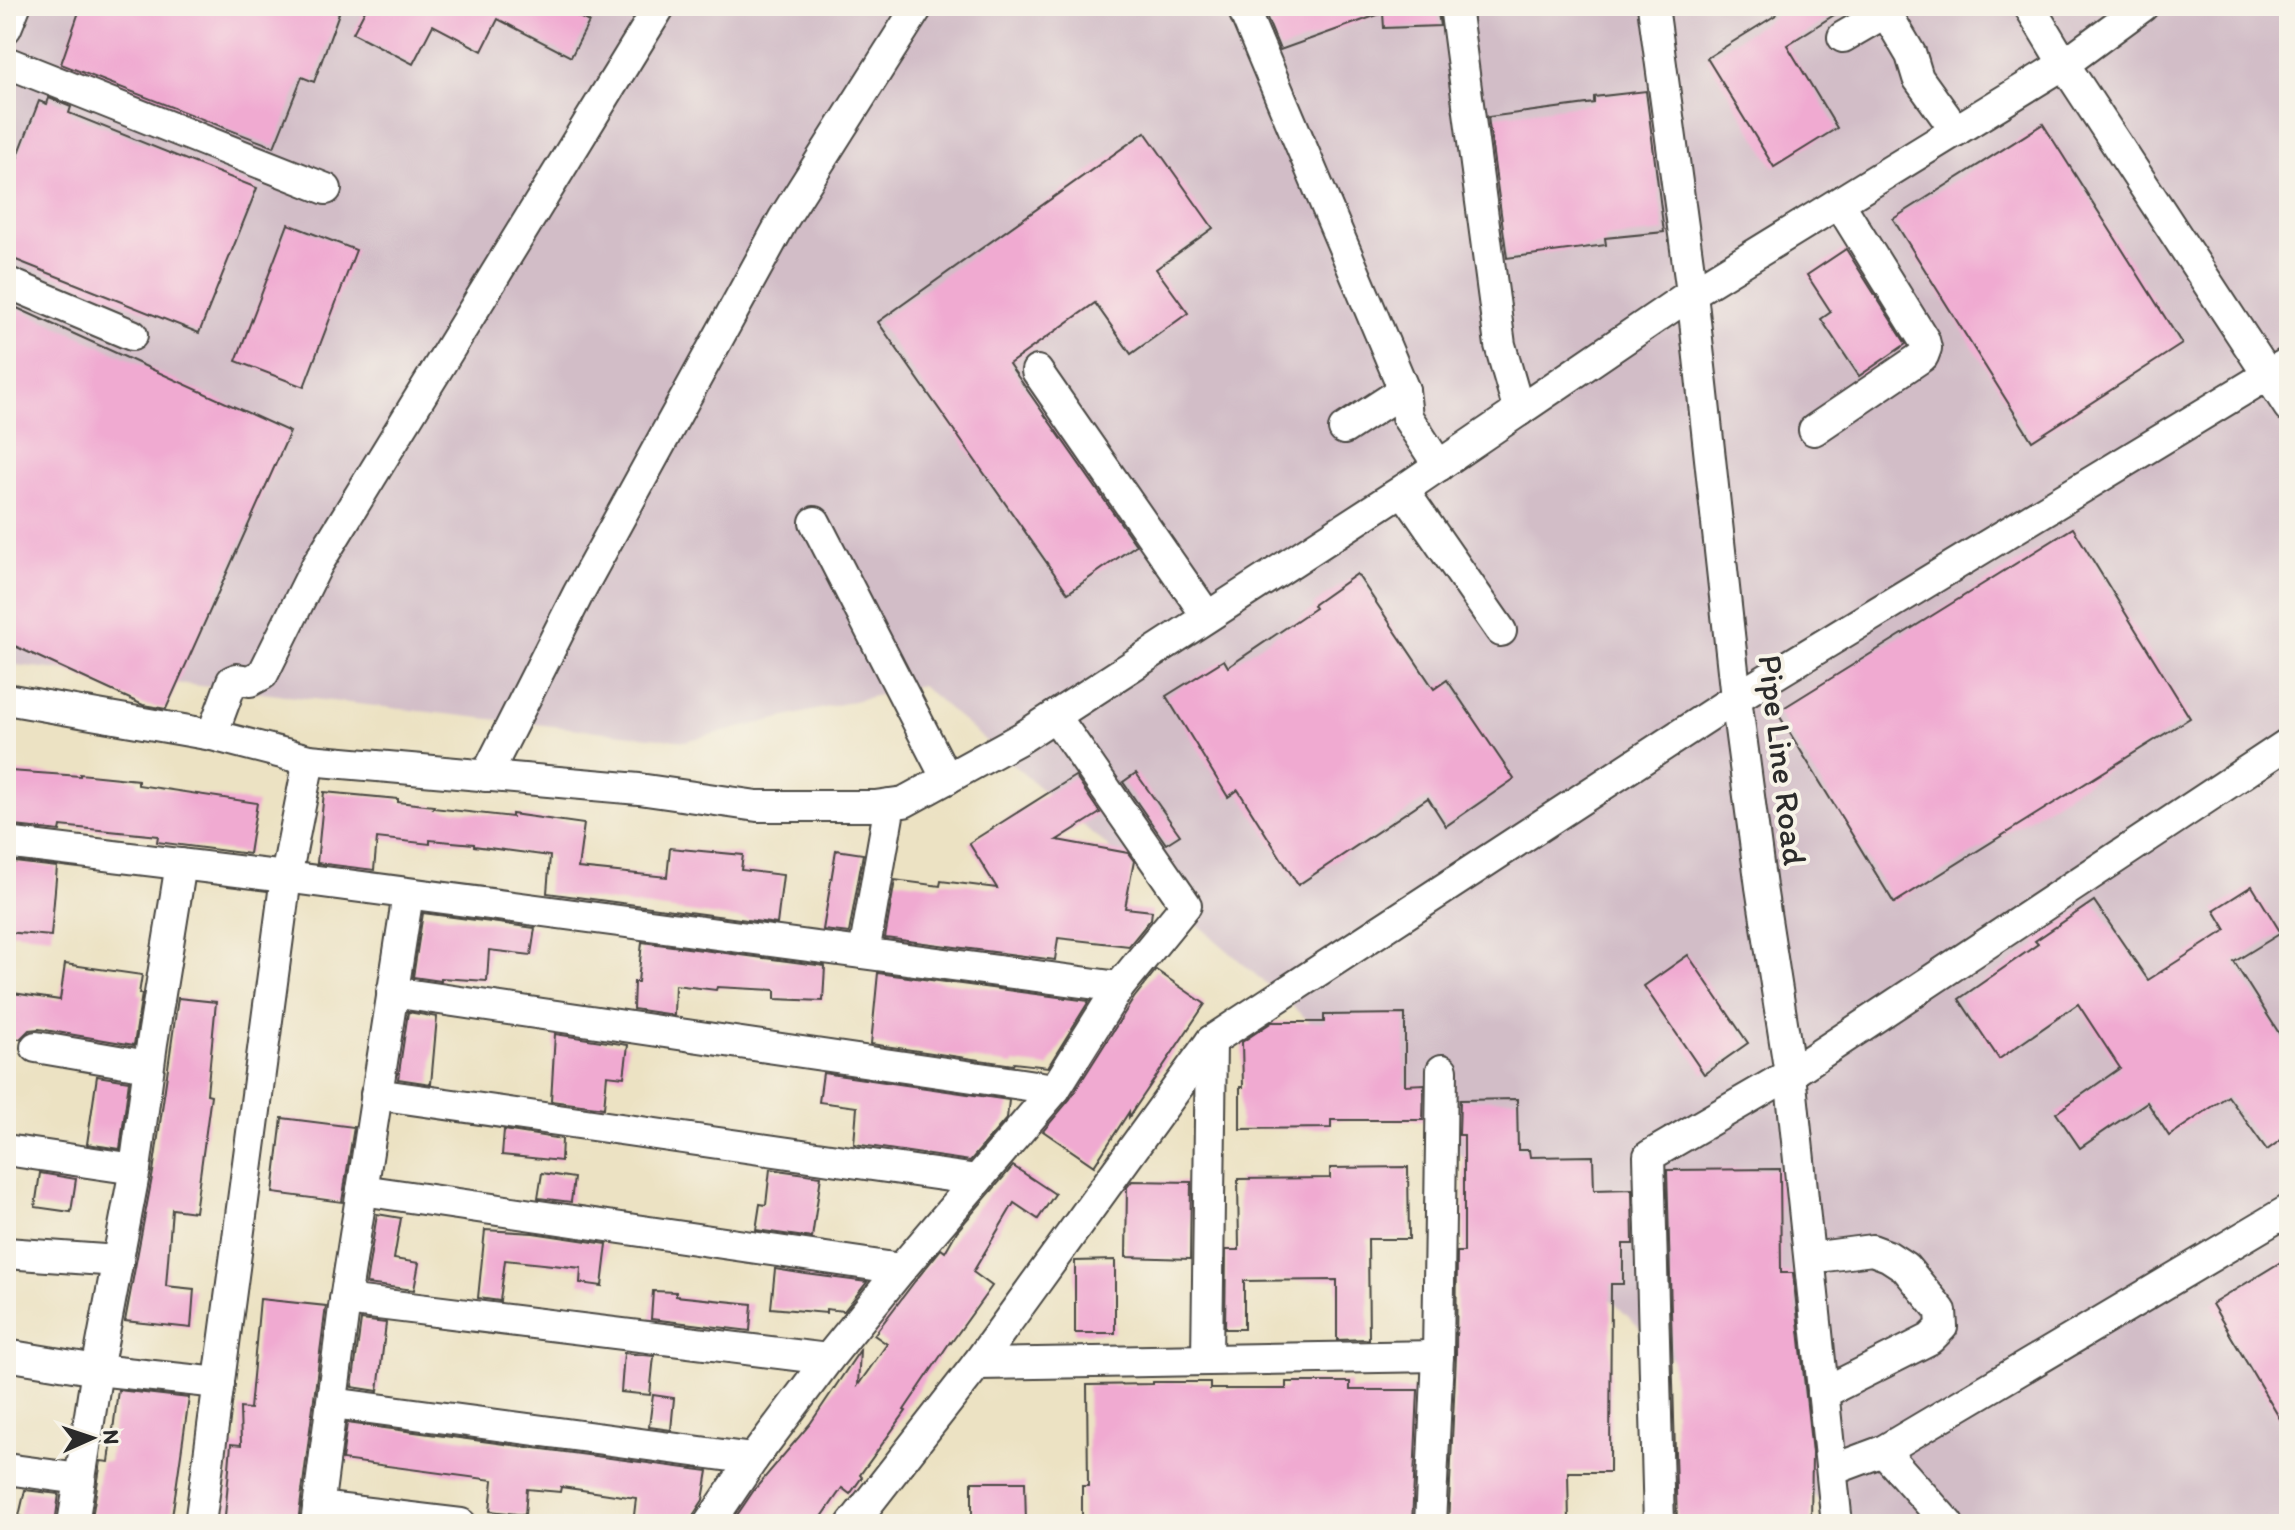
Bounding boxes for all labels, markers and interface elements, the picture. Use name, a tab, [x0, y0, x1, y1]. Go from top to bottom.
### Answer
street label: Pipe Line Road	[1749, 652, 1816, 868]
north arrow	[52, 1398, 132, 1478]
text: N	[98, 1429, 125, 1445]

